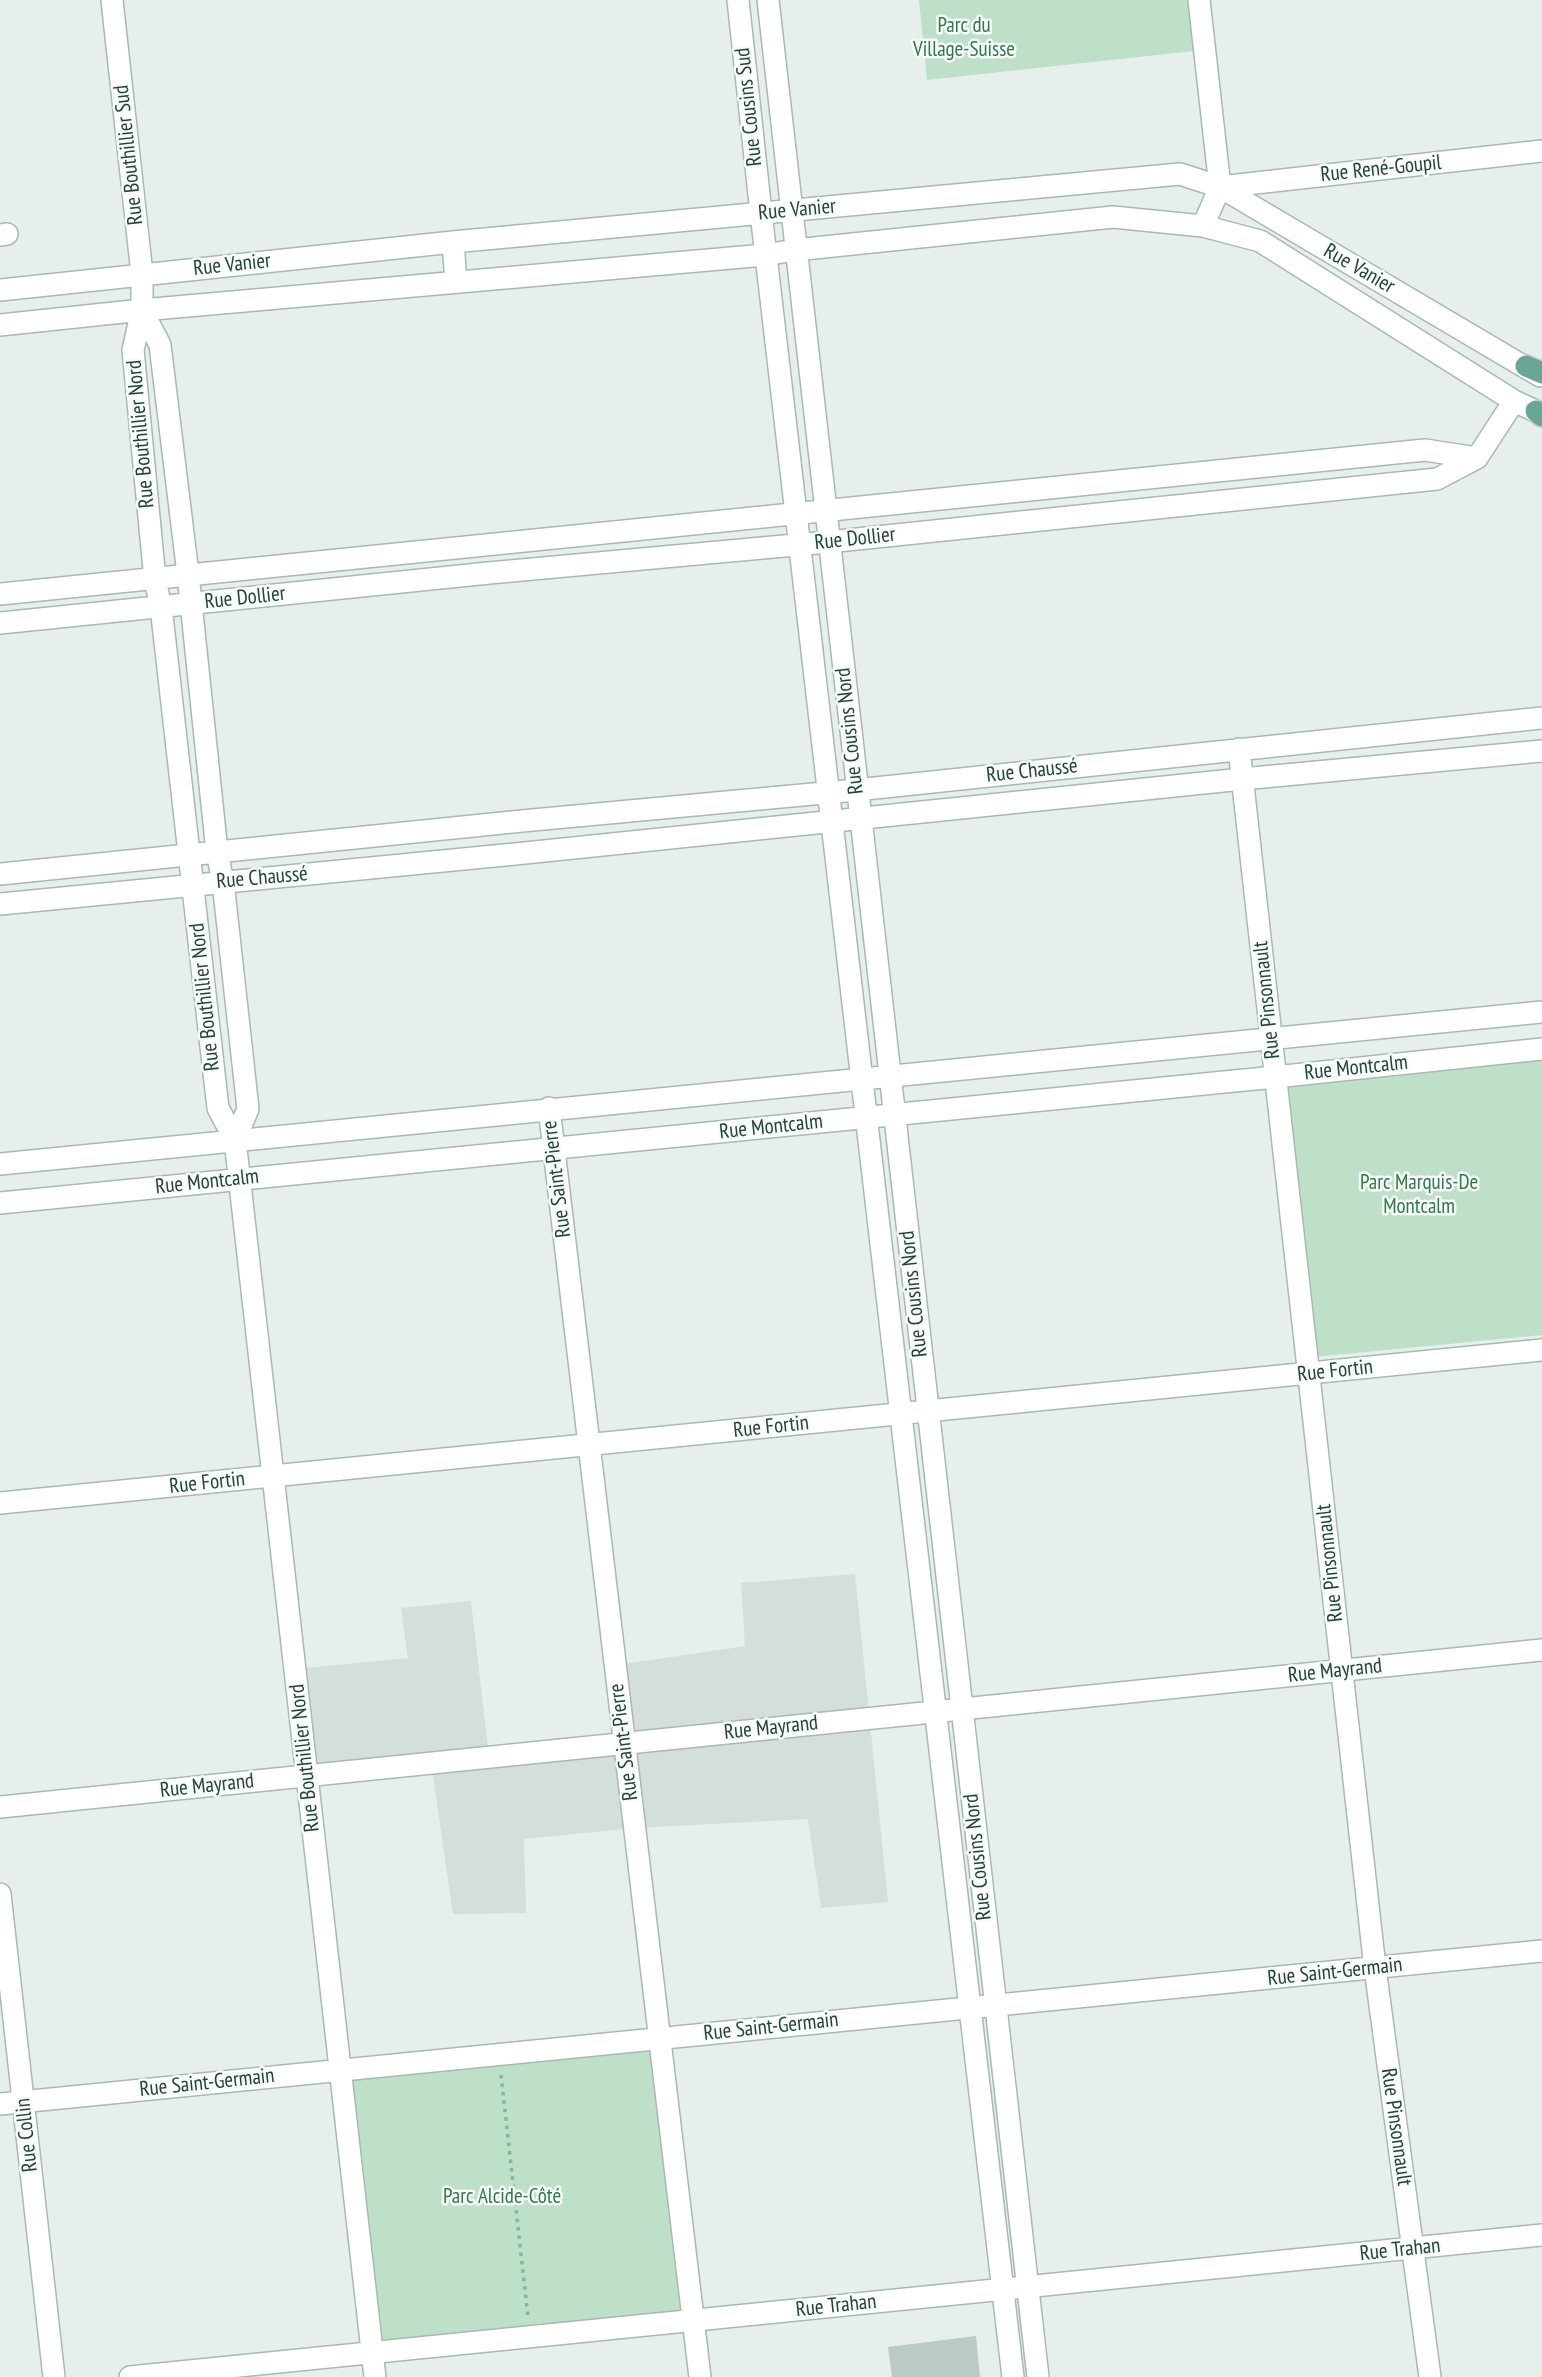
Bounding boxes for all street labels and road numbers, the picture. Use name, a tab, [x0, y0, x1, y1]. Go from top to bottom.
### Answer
street label: Rue Cousins Sud	[730, 46, 768, 168]
street label: Rue Bouthillier Sud	[109, 84, 149, 226]
street label: Rue René-Goupil	[1319, 150, 1443, 188]
street label: Rue Vanier	[757, 194, 837, 226]
street label: Rue Vanier	[1319, 239, 1399, 299]
street label: Rue Vanier	[192, 248, 272, 282]
street label: Rue Bouthillier Nord	[122, 359, 160, 509]
street label: Rue Dollier	[813, 522, 897, 556]
street label: Rue Dollier	[203, 581, 287, 615]
street label: Rue Cousins Nord	[831, 666, 869, 796]
street label: Rue Chaussé	[985, 754, 1079, 788]
street label: Rue Chaussé	[215, 861, 309, 895]
street label: Rue Bouthillier Nord	[185, 922, 225, 1072]
street label: Rue Pinsonnault	[1248, 940, 1286, 1060]
street label: Rue Montcalm	[1303, 1050, 1409, 1086]
street label: Rue Montcalm	[718, 1109, 824, 1145]
street label: Rue Saint-Pierre	[537, 1119, 577, 1239]
street label: Rue Montcalm	[154, 1164, 260, 1200]
street label: Rue Cousins Nord	[895, 1229, 933, 1359]
street label: Rue Fortin	[1296, 1355, 1374, 1387]
street label: Rue Fortin	[732, 1411, 810, 1443]
street label: Rue Fortin	[168, 1467, 246, 1499]
street label: Rue Pinsonnault	[1311, 1503, 1349, 1623]
street label: Rue Mayrand	[1287, 1654, 1383, 1688]
street label: Rue Saint-Pierre	[604, 1682, 644, 1802]
street label: Rue Bouthillier Nord	[285, 1683, 325, 1833]
street label: Rue Mayrand	[723, 1711, 819, 1745]
street label: Rue Mayrand	[159, 1769, 255, 1803]
street label: Rue Cousins Nord	[959, 1792, 997, 1922]
street label: Rue Saint-Germain	[1266, 1952, 1404, 1992]
street label: Rue Saint-Germain	[702, 2007, 840, 2047]
street label: Rue Saint-Germain	[138, 2063, 276, 2103]
street label: Rue Pinsonnault	[1375, 2067, 1417, 2187]
street label: Rue Collin	[11, 2097, 43, 2173]
street label: Rue Trahan	[1358, 2233, 1442, 2267]
street label: Rue Trahan	[794, 2289, 878, 2323]

